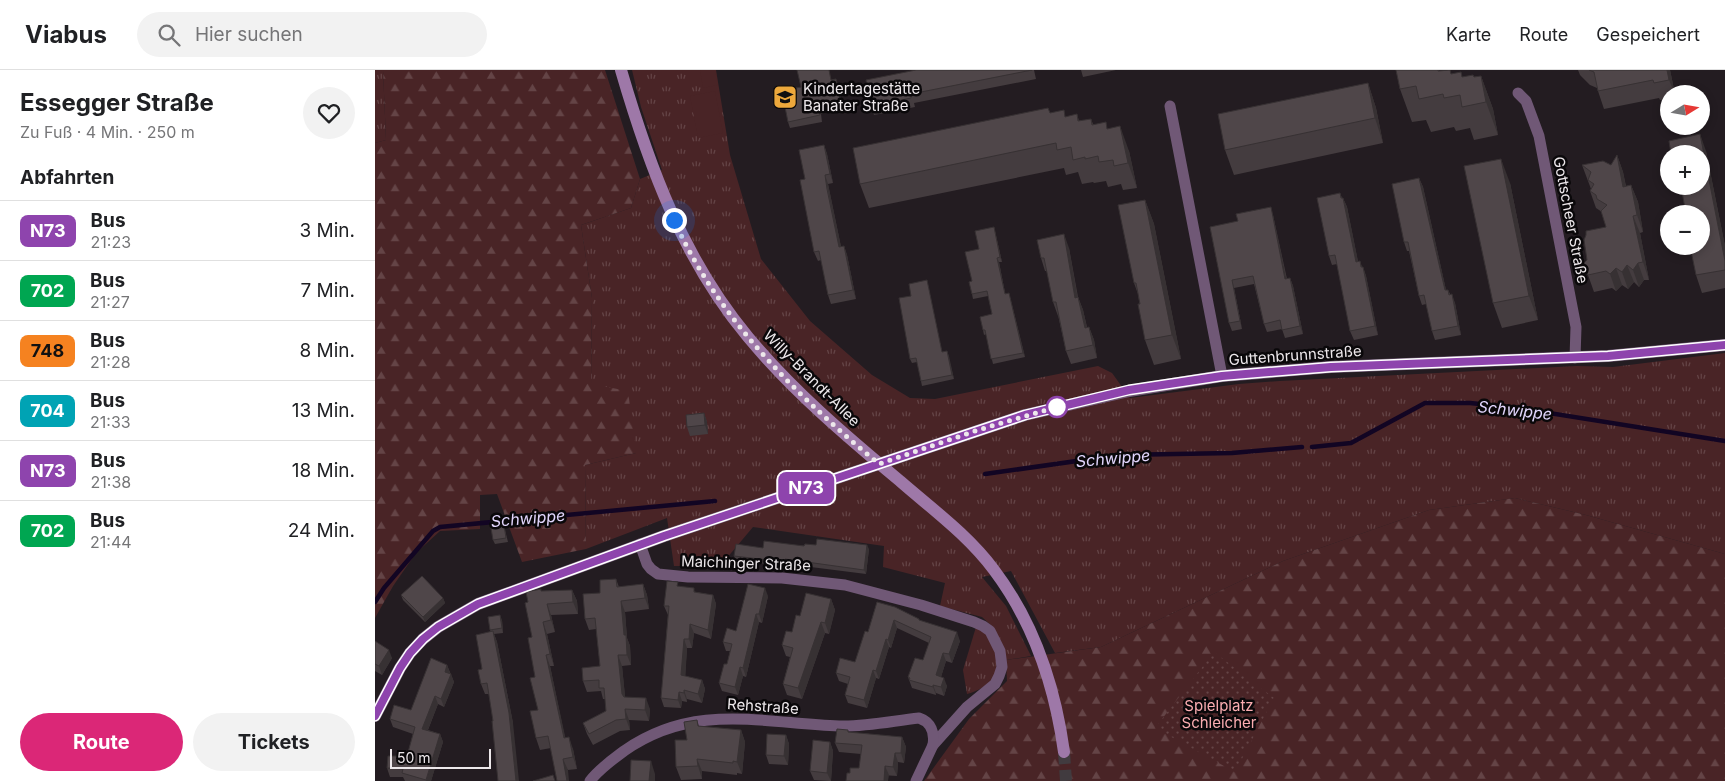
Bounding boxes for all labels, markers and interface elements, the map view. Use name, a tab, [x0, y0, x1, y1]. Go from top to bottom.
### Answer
search box	[137, 12, 487, 57]
text: Viabus	[25, 20, 107, 49]
icon: search	[155, 21, 183, 49]
text: Hier suchen	[195, 23, 303, 46]
text: Karte	[1446, 24, 1491, 45]
text: Route	[1519, 24, 1568, 45]
text: Gespeichert	[1596, 24, 1700, 45]
place label: Kindertagestätte Banater Straße	[803, 79, 920, 115]
school or university icon: Kindertagestätte Banater Straße	[772, 84, 798, 110]
north arrow	[1660, 85, 1710, 135]
map controls	[1660, 85, 1710, 255]
button: heart	[303, 87, 355, 139]
text: Essegger Straße	[20, 88, 214, 117]
text: Zu Fuß · 4 Min. · 250 m	[20, 122, 195, 142]
button: +	[1660, 145, 1710, 195]
street label: Gottscheer Straße	[1549, 155, 1593, 285]
text: Abfahrten	[20, 166, 114, 189]
button: −	[1660, 205, 1710, 255]
your location	[662, 208, 687, 233]
text: Bus	[91, 209, 126, 232]
text: 3 Min.	[299, 219, 355, 242]
text: N73	[30, 220, 66, 241]
text: 21:23	[91, 232, 131, 252]
text: Bus	[90, 269, 125, 292]
text: 7 Min.	[300, 279, 355, 302]
text: 702	[31, 280, 64, 301]
text: 21:27	[90, 292, 130, 312]
street label: Willy-Brandt-Allee	[760, 326, 864, 430]
text: Bus	[90, 329, 125, 352]
text: 8 Min.	[299, 339, 355, 362]
text: 748	[31, 340, 64, 361]
street label: Guttenbrunnstraße	[1228, 341, 1362, 369]
text: 21:28	[90, 352, 131, 372]
text: Bus	[90, 389, 125, 412]
unlabelled marker	[1046, 396, 1068, 418]
water label: Schwippe	[1477, 396, 1553, 424]
text: 13 Min.	[292, 399, 355, 422]
text: 704	[30, 400, 65, 421]
text: 21:33	[90, 412, 131, 432]
water label: Schwippe	[1075, 445, 1151, 471]
text: Bus	[91, 449, 126, 472]
text: 18 Min.	[292, 459, 355, 482]
text: N73	[30, 460, 66, 481]
text: 21:38	[91, 472, 131, 492]
line badge: N73	[777, 472, 835, 504]
text: N73	[788, 477, 824, 498]
water label: Schwippe	[490, 505, 566, 531]
text: Bus	[90, 509, 125, 532]
text: 24 Min.	[288, 519, 355, 542]
text: 702	[31, 520, 64, 541]
text: 21:44	[90, 532, 132, 552]
street label: Maichinger Straße	[681, 551, 811, 575]
street label: Rehstraße	[726, 694, 800, 718]
park label: Spielplatz Schleicher	[1182, 696, 1257, 732]
button: Route	[20, 713, 183, 771]
button: Tickets	[193, 713, 355, 771]
scale bar	[390, 746, 491, 769]
text: 50 m	[397, 749, 431, 766]

